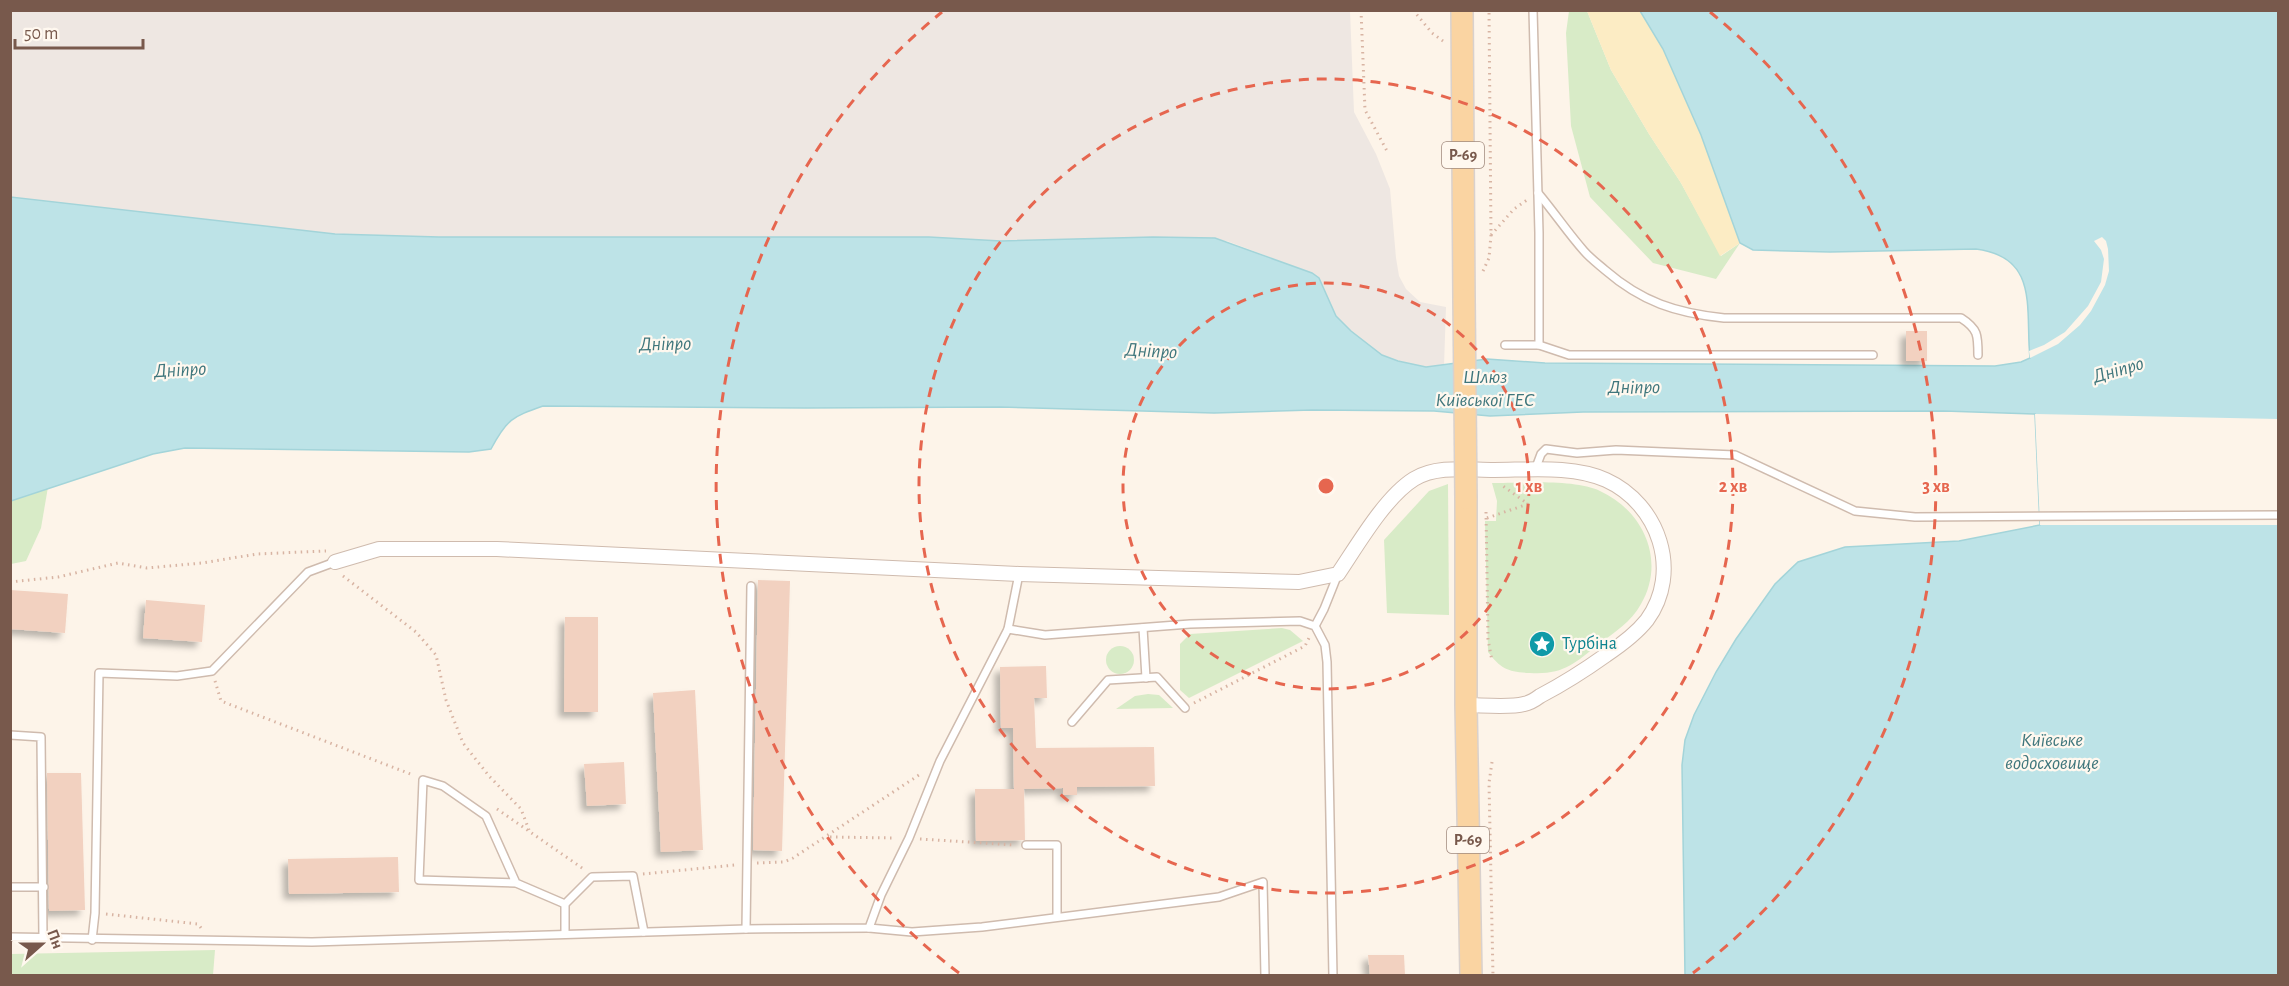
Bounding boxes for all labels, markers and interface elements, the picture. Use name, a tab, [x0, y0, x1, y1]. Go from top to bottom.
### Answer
scale bar	[15, 12, 142, 50]
text: 50 m	[24, 25, 58, 43]
road number: Р-69	[1442, 142, 1484, 168]
water label: Дніпро	[638, 334, 691, 354]
water label: Дніпро	[1123, 340, 1178, 362]
water label: Дніпро	[2089, 353, 2146, 387]
water label: Дніпро	[152, 359, 207, 381]
water label: Шлюз Київської ГЕС	[1436, 367, 1535, 410]
water label: Дніпро	[1607, 377, 1660, 397]
centre of rings	[1316, 476, 1336, 496]
text: 1 хв	[1516, 478, 1542, 496]
text: 2 хв	[1719, 478, 1747, 496]
text: 3 хв	[1922, 478, 1950, 496]
place icon: Турбіна	[1527, 629, 1557, 659]
place label: Турбіна	[1562, 634, 1617, 653]
water label: Київське водосховище	[2005, 730, 2099, 773]
road number: Р-69	[1447, 827, 1489, 853]
north arrow	[12, 914, 72, 974]
text: Пн	[44, 927, 66, 951]

